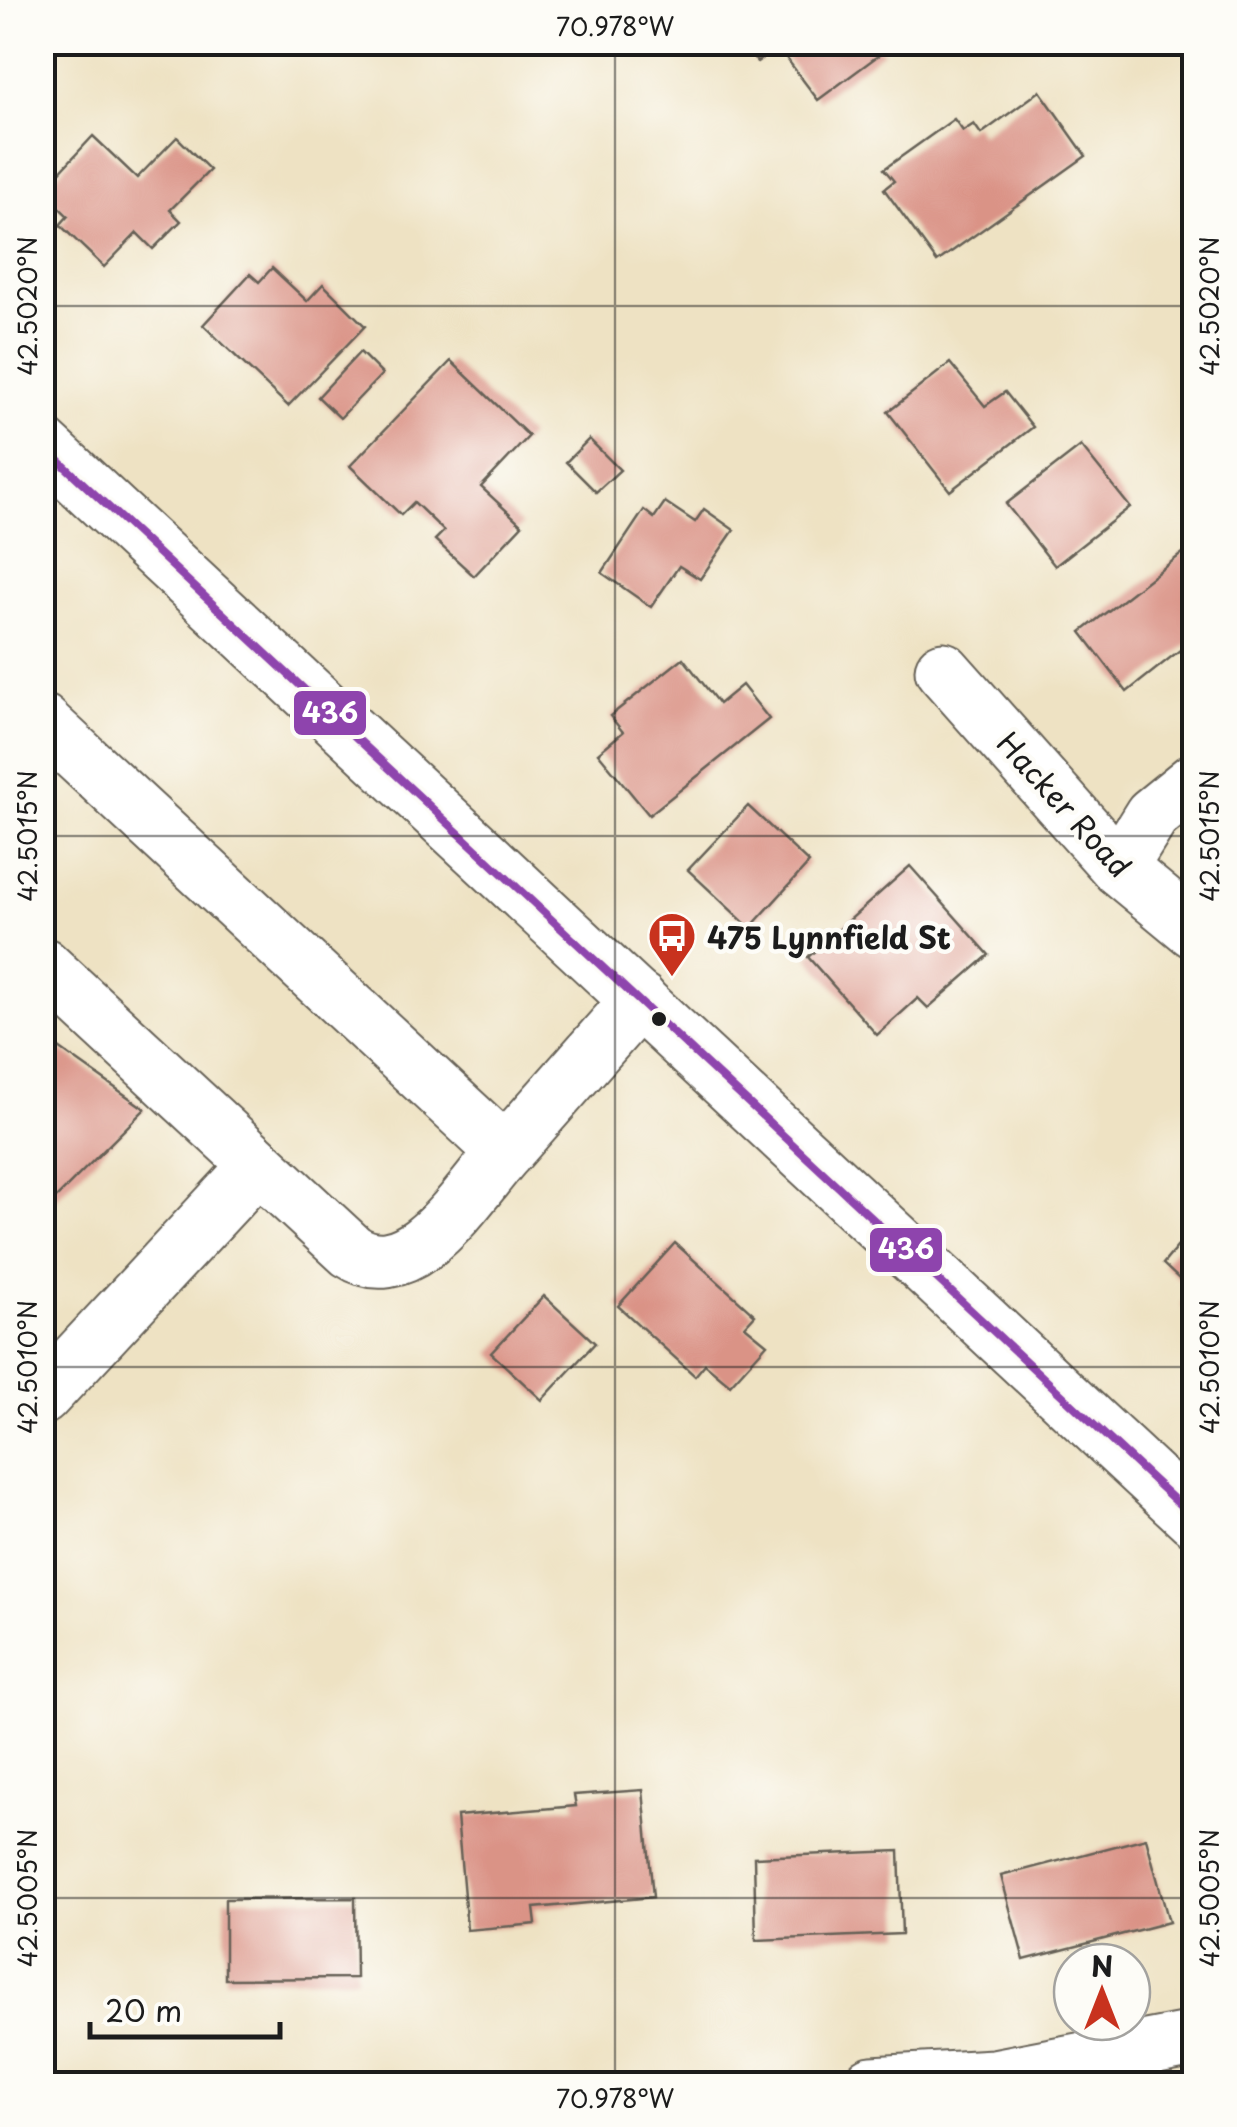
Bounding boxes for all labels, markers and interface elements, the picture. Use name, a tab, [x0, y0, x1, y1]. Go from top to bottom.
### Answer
text: 70.978°W	[556, 7, 674, 45]
text: 42.5020°N	[8, 236, 46, 376]
text: 42.5020°N	[1190, 236, 1228, 376]
line badge: 436	[292, 689, 368, 737]
text: 436	[302, 690, 358, 733]
street label: Hacker Road	[987, 721, 1143, 887]
text: 42.5015°N	[8, 770, 46, 902]
text: 42.5015°N	[1190, 770, 1228, 902]
bus stop icon: 475 Lynnfield St	[646, 910, 698, 978]
place label: 475 Lynnfield St	[707, 914, 951, 959]
unlabelled marker	[649, 1009, 669, 1029]
line badge: 436	[868, 1226, 944, 1274]
text: 436	[878, 1226, 934, 1269]
text: 42.5010°N	[8, 1300, 46, 1434]
text: 42.5010°N	[1190, 1300, 1228, 1434]
text: 42.5005°N	[8, 1829, 46, 1967]
text: 42.5005°N	[1190, 1829, 1228, 1967]
north arrow	[1052, 1942, 1152, 2042]
text: N	[1091, 1944, 1113, 1987]
scale bar	[90, 1977, 280, 2039]
text: 20 m	[105, 1987, 182, 2032]
text: 70.978°W	[556, 2079, 674, 2117]

